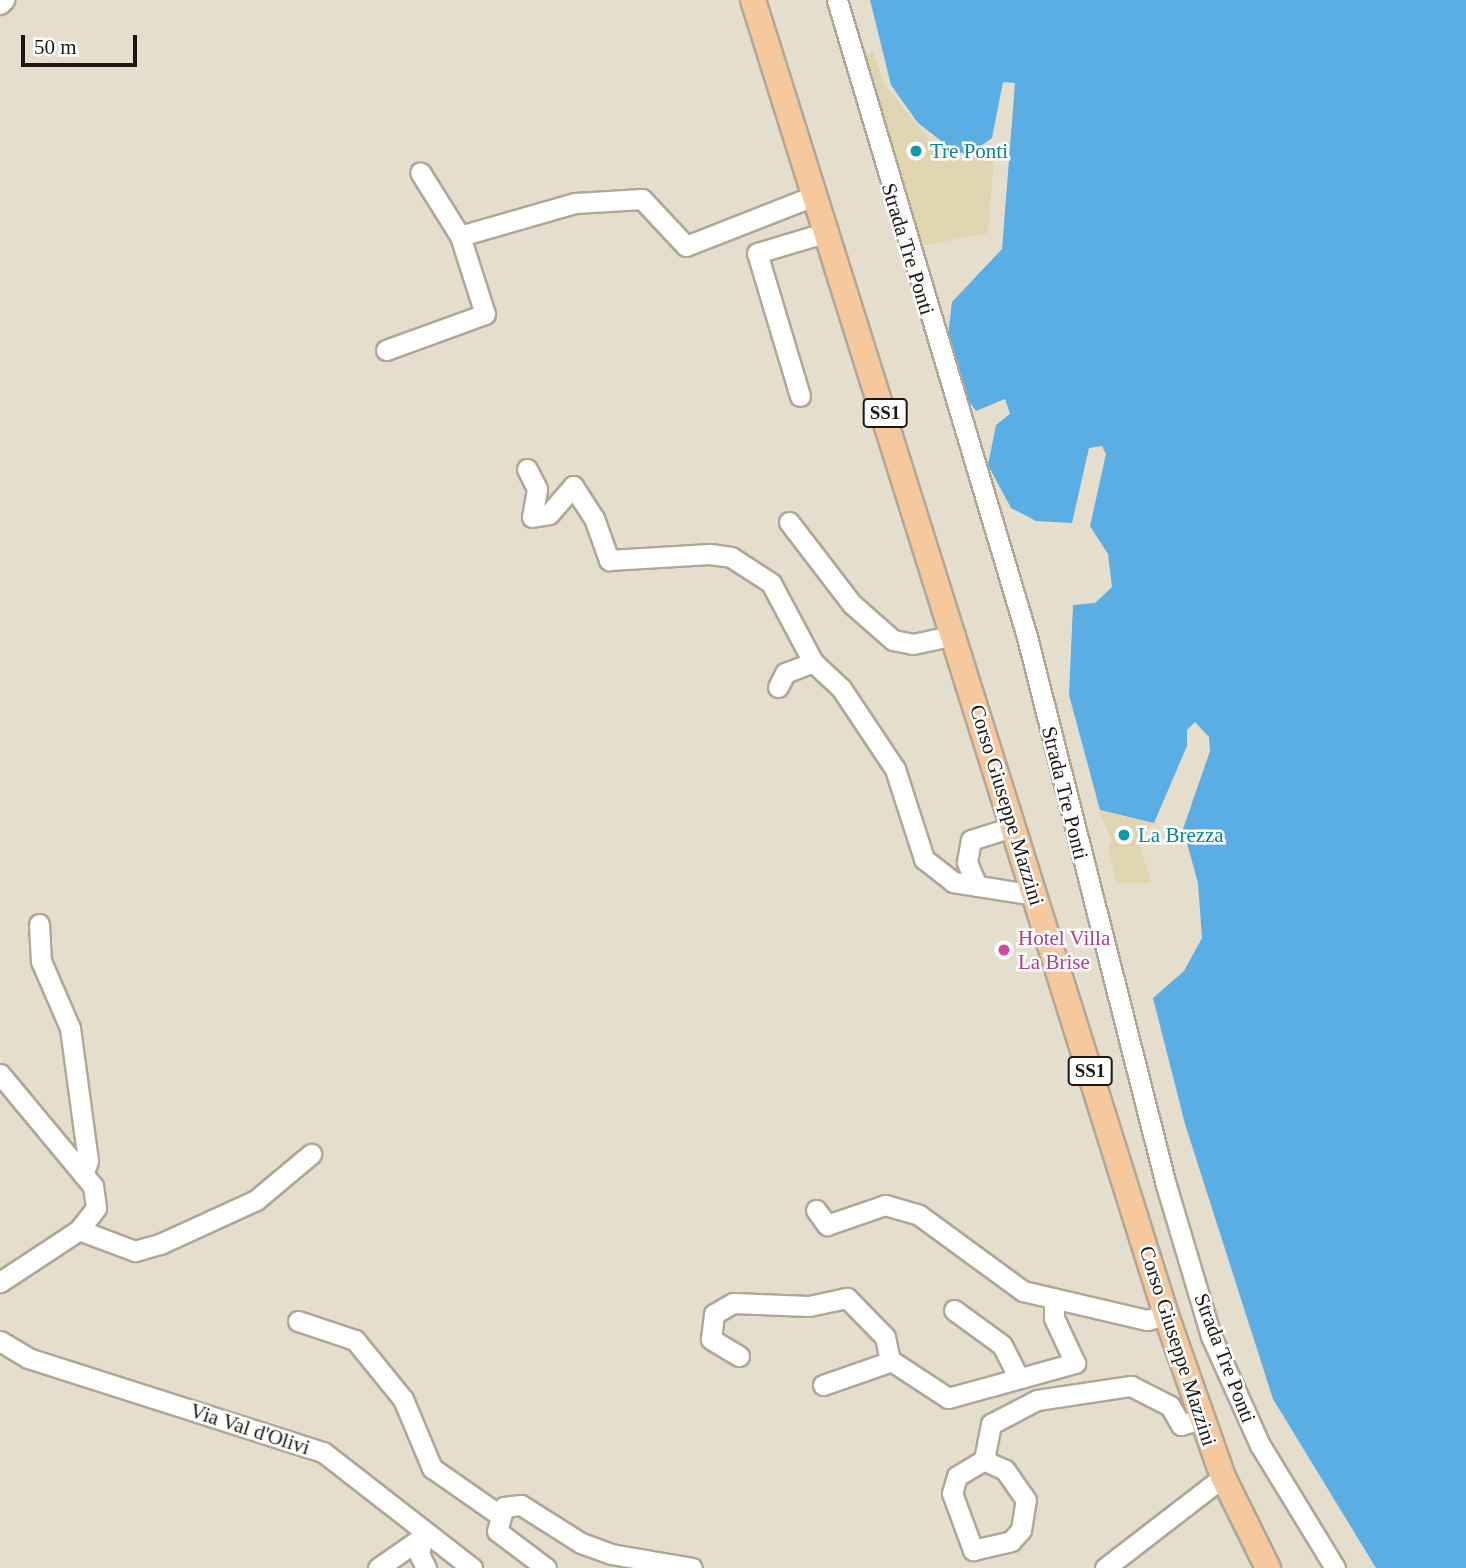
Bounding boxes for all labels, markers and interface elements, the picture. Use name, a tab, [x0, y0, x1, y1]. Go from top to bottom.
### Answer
scale bar	[24, 21, 140, 65]
text: 50 m	[34, 35, 77, 59]
place label: Tre Ponti	[930, 138, 1008, 164]
marker: Tre Ponti	[908, 143, 924, 159]
street label: Strada Tre Ponti	[876, 180, 940, 318]
road number: SS1	[862, 398, 908, 428]
street label: Corso Giuseppe Mazzini	[964, 701, 1050, 909]
street label: Strada Tre Ponti	[1036, 724, 1094, 862]
place label: La Brezza	[1138, 822, 1224, 848]
marker: La Brezza	[1116, 827, 1132, 843]
place label: Hotel Villa La Brise	[1018, 925, 1111, 975]
marker: Hotel Villa La Brise	[996, 942, 1012, 958]
road number: SS1	[1067, 1056, 1113, 1086]
street label: Corso Giuseppe Mazzini	[1134, 1243, 1222, 1449]
street label: Strada Tre Ponti	[1189, 1290, 1261, 1426]
street label: Via Val d'Olivi	[187, 1398, 313, 1460]

